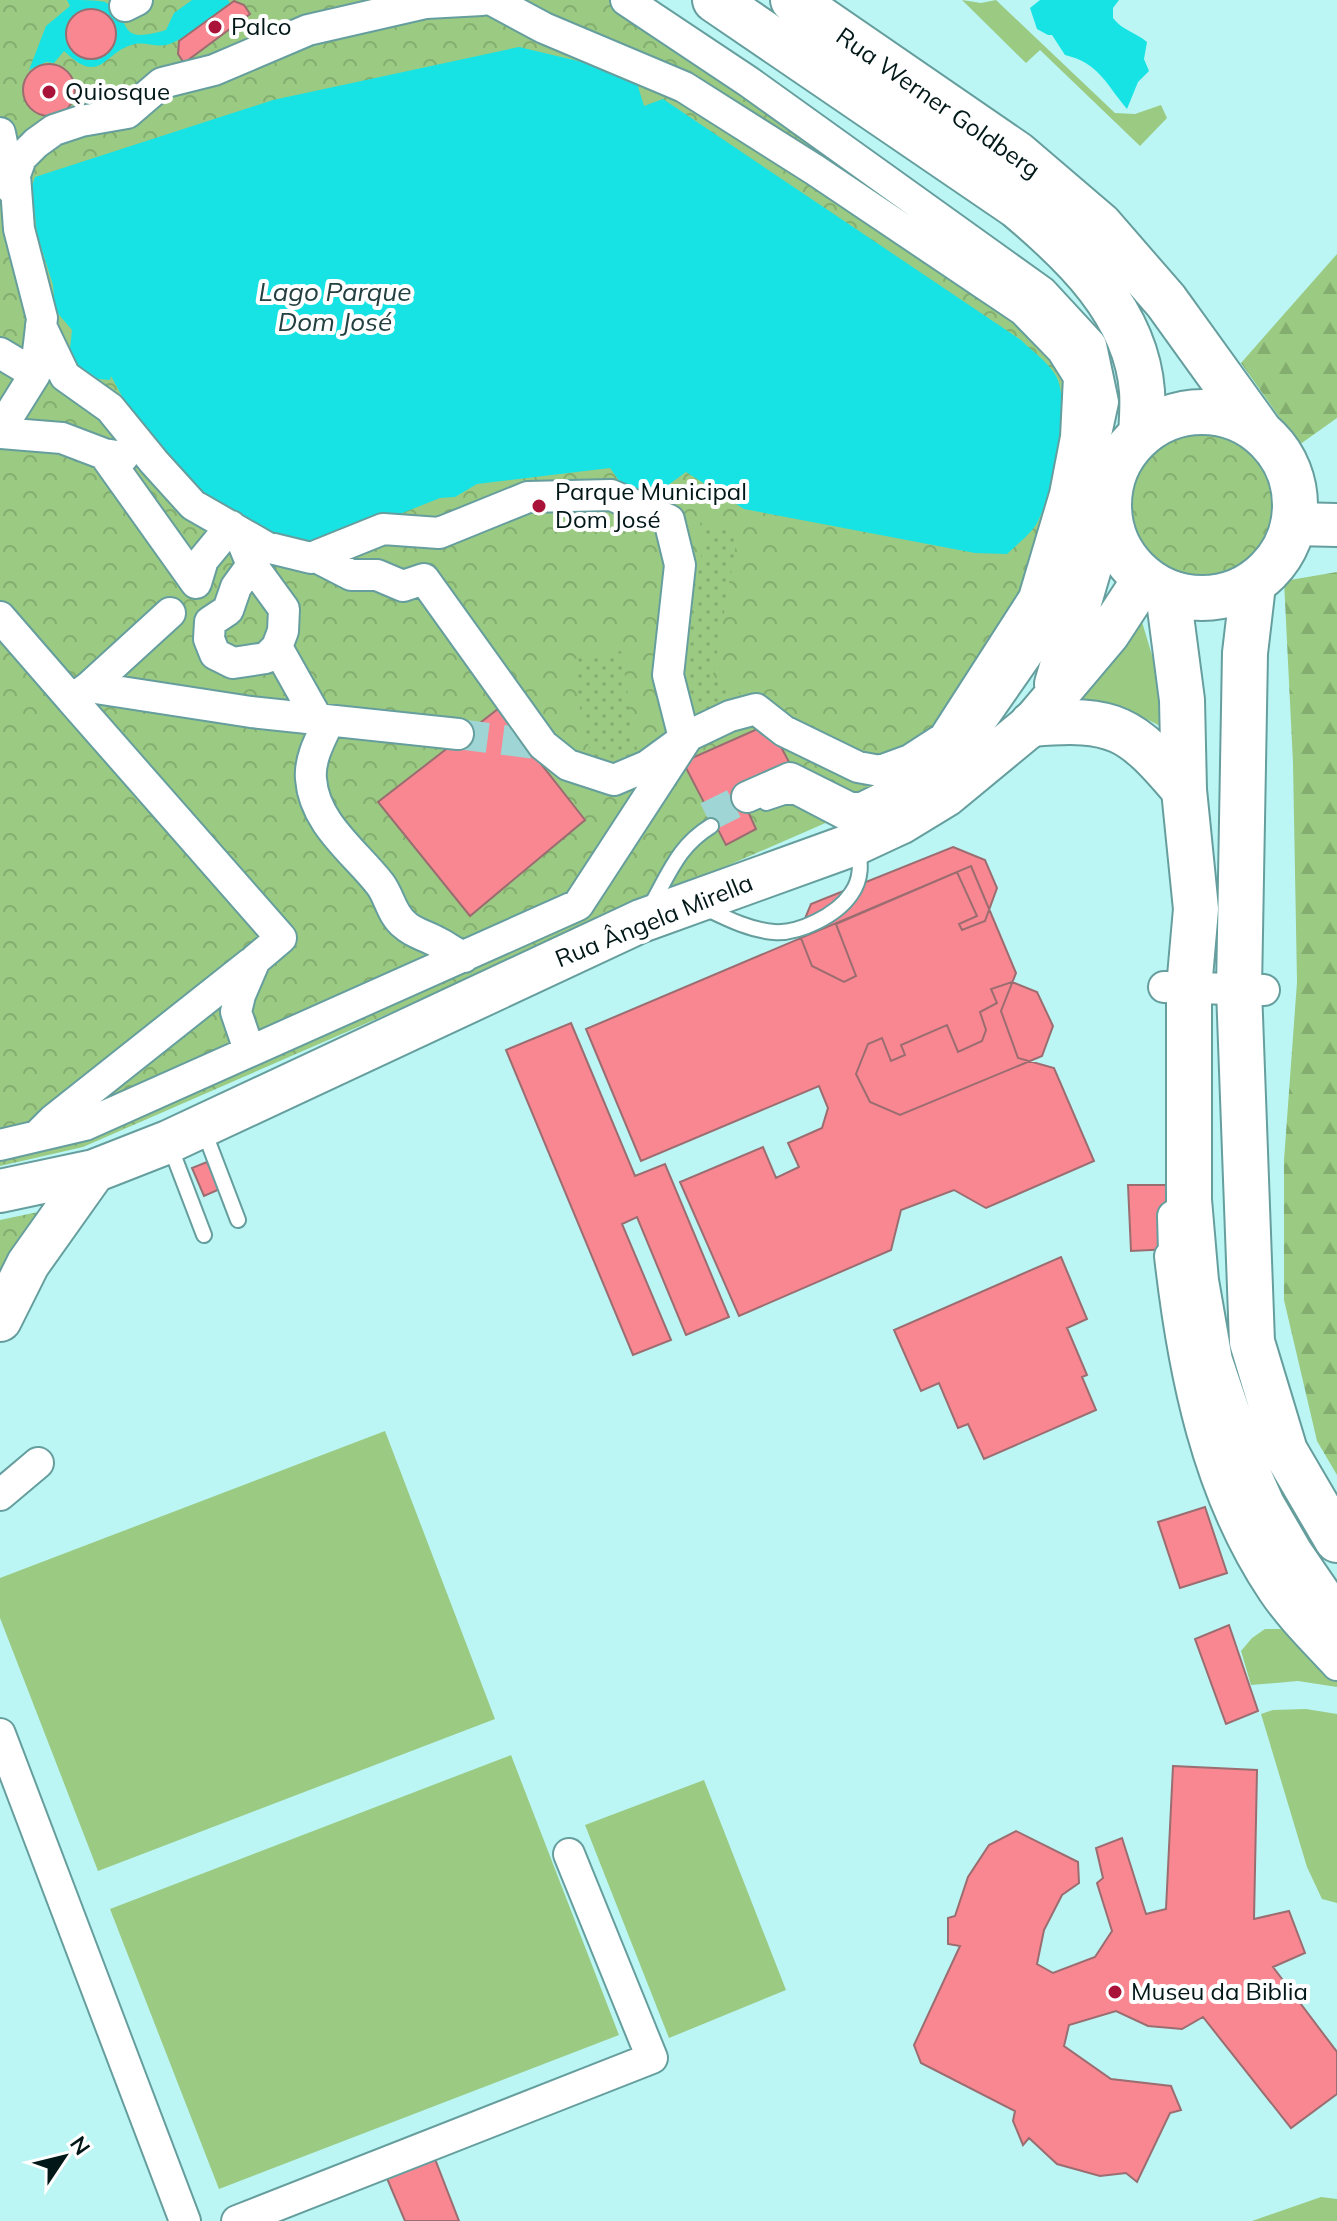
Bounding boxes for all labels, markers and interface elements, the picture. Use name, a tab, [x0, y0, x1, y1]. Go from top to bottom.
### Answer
place label: Palco	[231, 11, 292, 41]
marker: Palco	[206, 18, 224, 36]
street label: Rua Werner Goldberg	[831, 20, 1046, 184]
place label: Quiosque	[65, 76, 170, 106]
marker: Quiosque	[40, 83, 58, 101]
water label: Lago Parque Dom José	[259, 275, 412, 338]
place label: Parque Municipal Dom José	[555, 476, 747, 534]
marker: Parque Municipal Dom José	[530, 497, 548, 515]
street label: Rua Ângela Mirella	[550, 867, 757, 973]
place label: Museu da Biblia	[1131, 1976, 1308, 2006]
marker: Museu da Biblia	[1106, 1983, 1124, 2001]
north arrow	[24, 2117, 104, 2197]
text: N	[64, 2131, 97, 2160]

